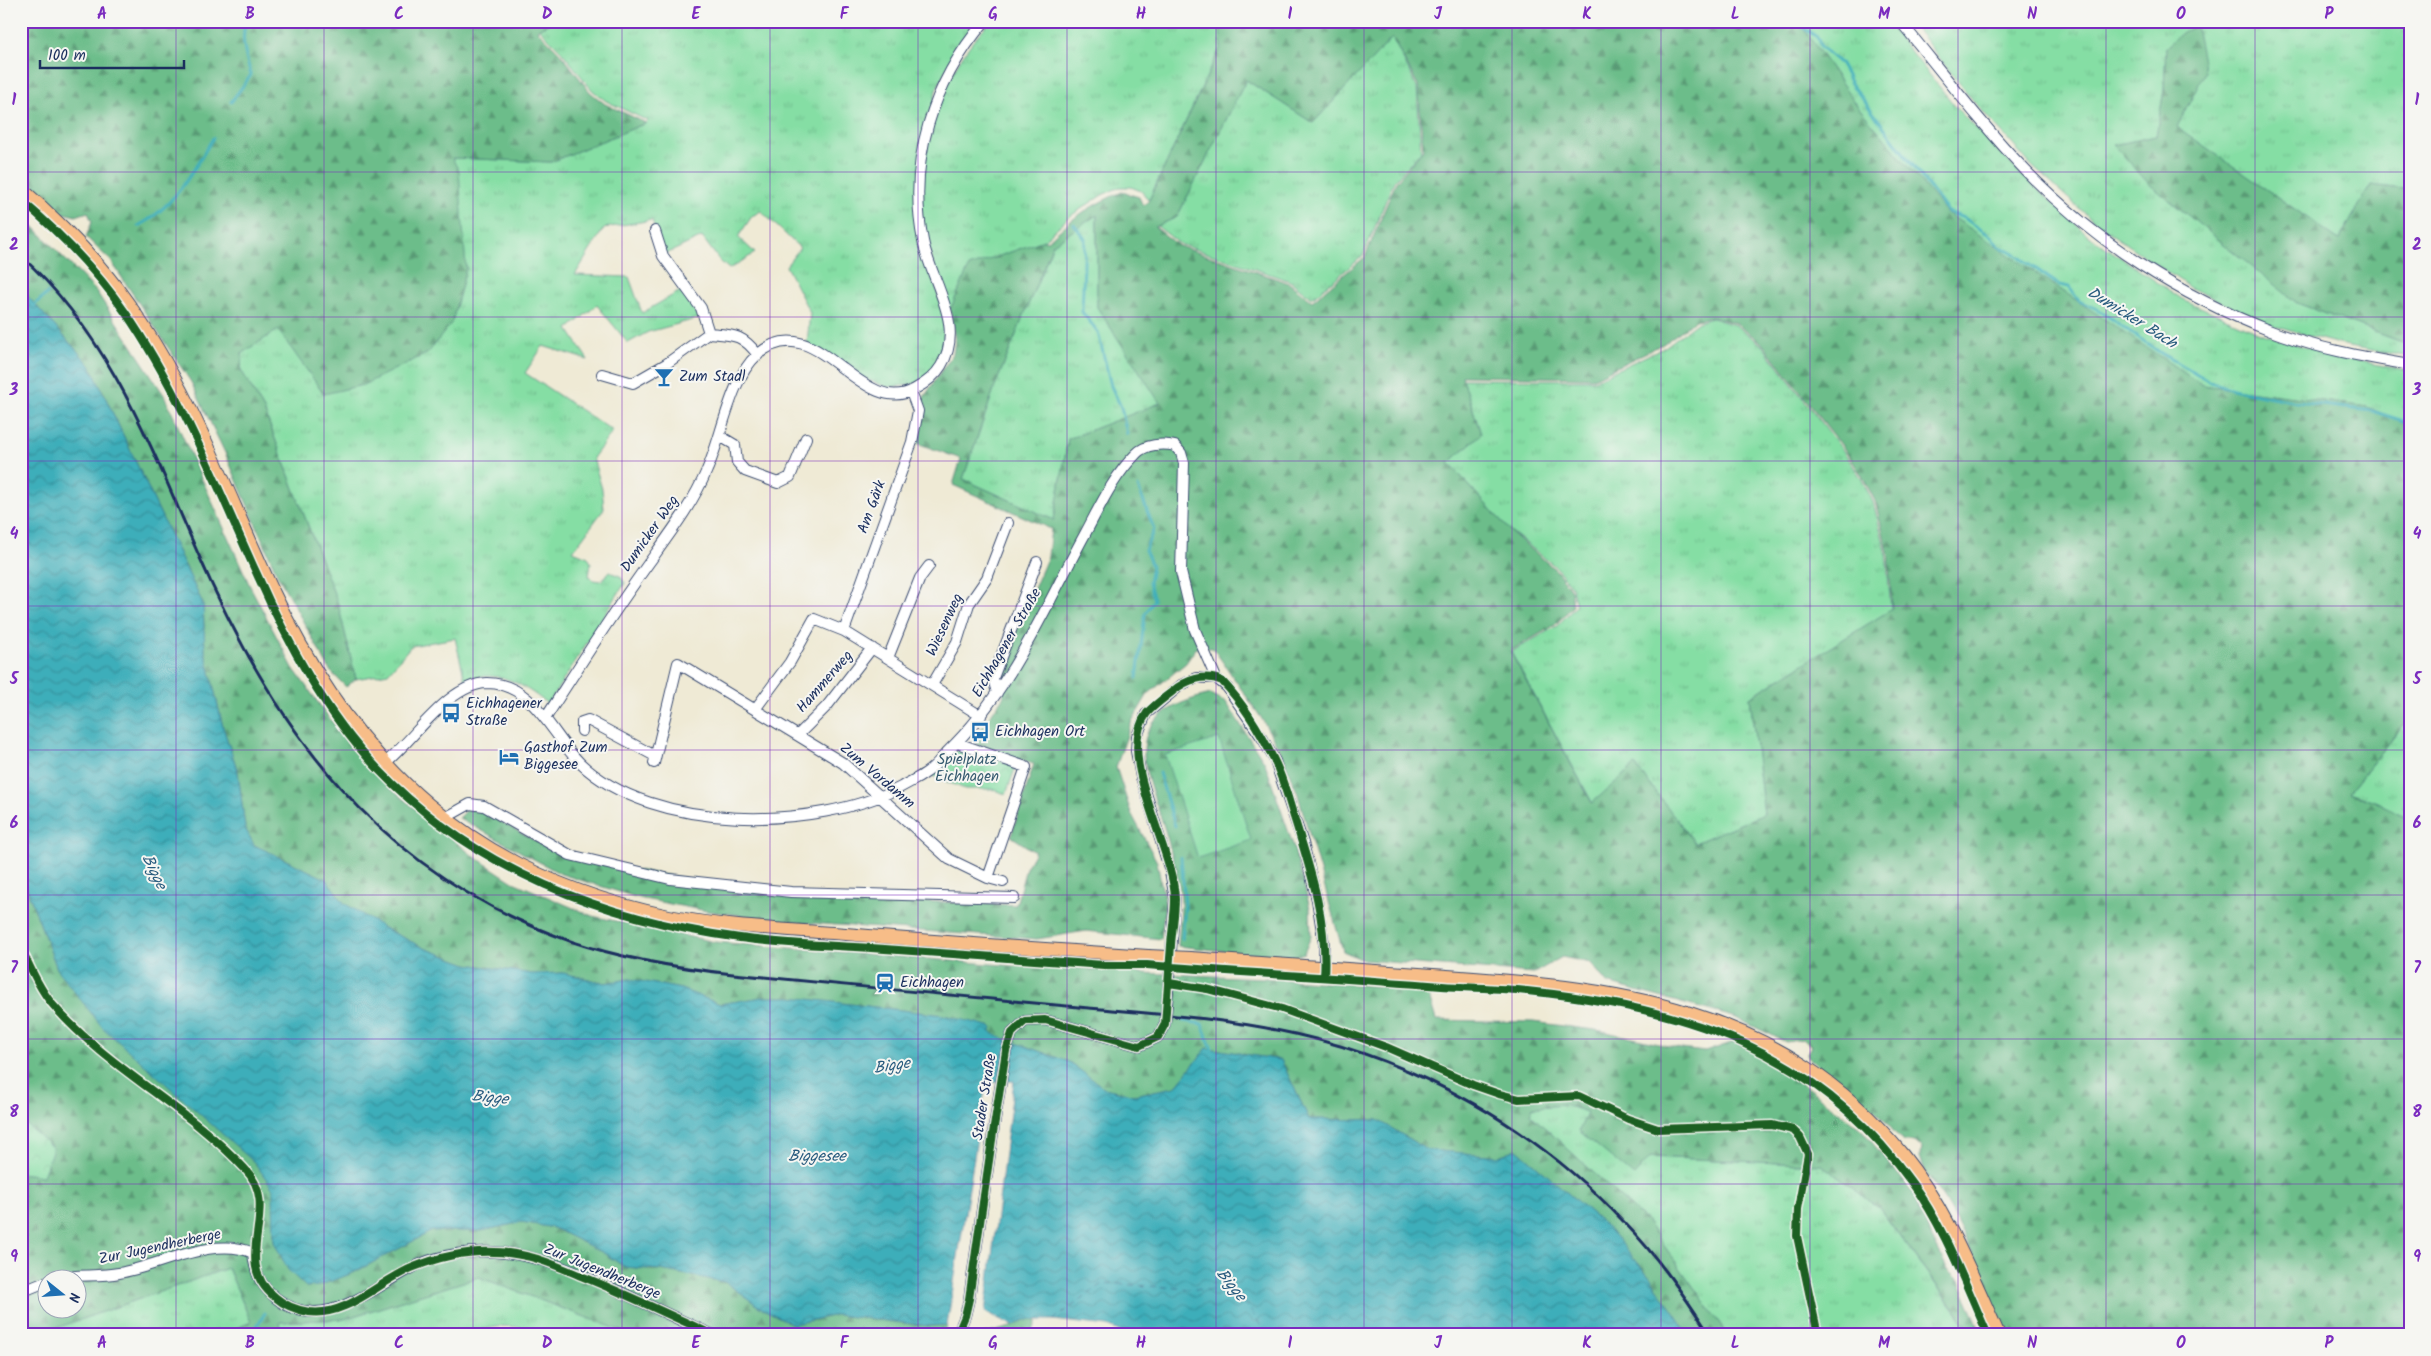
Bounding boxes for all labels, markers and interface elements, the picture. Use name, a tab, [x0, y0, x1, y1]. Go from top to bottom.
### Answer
text: A	[97, 2, 107, 27]
text: B	[245, 2, 255, 27]
text: C	[394, 2, 404, 27]
text: D	[542, 2, 553, 27]
text: E	[692, 2, 702, 27]
text: F	[840, 2, 850, 27]
text: G	[988, 2, 998, 27]
text: H	[1136, 2, 1146, 27]
text: I	[1288, 2, 1293, 27]
text: J	[1434, 2, 1443, 27]
text: K	[1582, 2, 1592, 27]
text: L	[1731, 2, 1739, 27]
text: M	[1878, 2, 1891, 27]
text: N	[2027, 2, 2037, 27]
text: O	[2176, 2, 2186, 27]
text: P	[2325, 2, 2335, 27]
scale bar	[40, 38, 184, 70]
text: 100 m	[48, 44, 86, 68]
text: 1	[12, 88, 17, 113]
text: 1	[2415, 88, 2420, 113]
text: 2	[9, 233, 19, 258]
text: 2	[2412, 233, 2422, 258]
water label: Dumicker Bach	[2082, 281, 2183, 356]
place label: Zum Stadl	[679, 365, 746, 389]
bar icon: Zum Stadl	[653, 366, 675, 388]
text: 3	[9, 378, 19, 403]
text: 3	[2412, 378, 2422, 403]
street label: Am Gärk	[851, 476, 893, 537]
street label: Dumicker Weg	[615, 490, 685, 578]
text: 4	[10, 522, 19, 547]
text: 4	[2413, 522, 2422, 547]
street label: Eichhagener Straße	[966, 584, 1048, 702]
street label: Wiesenweg	[920, 589, 970, 661]
street label: Hammerweg	[791, 645, 859, 719]
text: 5	[9, 667, 20, 692]
text: 5	[2412, 667, 2423, 692]
place label: Eichhagener Straße	[466, 692, 543, 733]
bus stop icon: Eichhagener Straße	[440, 702, 462, 724]
place label: Eichhagen Ort	[995, 720, 1085, 744]
bus stop icon: Eichhagen Ort	[969, 721, 991, 743]
place label: Gasthof Zum Biggesee	[524, 736, 607, 777]
street label: Zum Vordamm	[834, 737, 920, 815]
hotel icon: Gasthof Zum Biggesee	[498, 746, 520, 768]
park label: Spielplatz Eichhagen	[935, 748, 999, 789]
text: 6	[10, 811, 19, 836]
text: 6	[2413, 811, 2422, 836]
water label: Bigge	[135, 850, 174, 895]
text: 7	[10, 956, 18, 981]
text: 7	[2413, 956, 2421, 981]
place label: Eichhagen	[900, 971, 964, 995]
station icon: Eichhagen	[874, 972, 896, 994]
water label: Bigge	[872, 1051, 914, 1081]
street label: Stader Straße	[966, 1052, 1004, 1142]
water label: Bigge	[471, 1084, 511, 1113]
text: 8	[9, 1100, 19, 1125]
text: 8	[2412, 1100, 2422, 1125]
water label: Biggesee	[788, 1144, 848, 1169]
street label: Zur Jugendherberge	[97, 1222, 224, 1272]
street label: Zur Jugendherberge	[540, 1238, 664, 1307]
text: 9	[10, 1245, 18, 1270]
text: 9	[2413, 1245, 2421, 1270]
water label: Bigge	[1210, 1263, 1253, 1308]
north arrow	[38, 1268, 88, 1318]
text: N	[62, 1290, 85, 1305]
text: A	[97, 1331, 107, 1356]
text: B	[245, 1331, 255, 1356]
text: C	[394, 1331, 404, 1356]
text: D	[542, 1331, 553, 1356]
text: E	[692, 1331, 702, 1356]
text: F	[840, 1331, 850, 1356]
text: G	[988, 1331, 998, 1356]
text: H	[1136, 1331, 1146, 1356]
text: I	[1288, 1331, 1293, 1356]
text: J	[1434, 1331, 1443, 1356]
text: K	[1582, 1331, 1592, 1356]
text: L	[1731, 1331, 1739, 1356]
text: M	[1878, 1331, 1891, 1356]
text: N	[2027, 1331, 2037, 1356]
text: O	[2176, 1331, 2186, 1356]
text: P	[2325, 1331, 2335, 1356]

